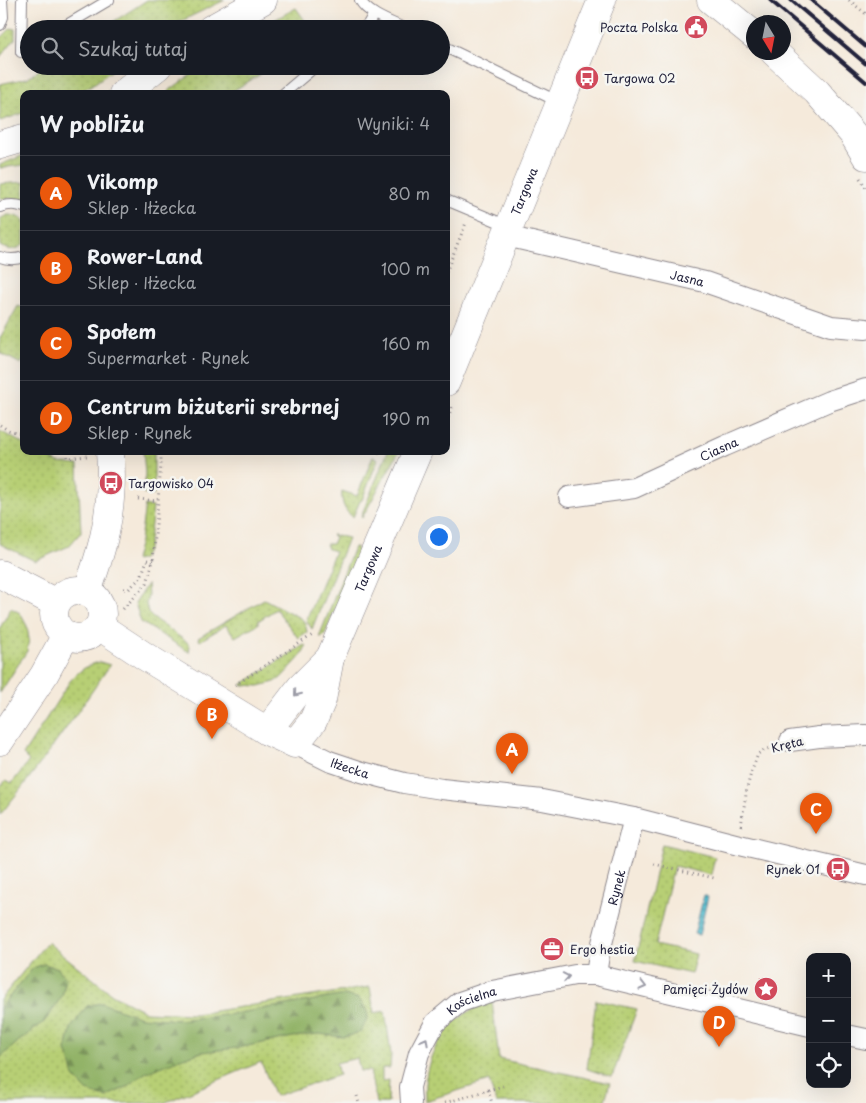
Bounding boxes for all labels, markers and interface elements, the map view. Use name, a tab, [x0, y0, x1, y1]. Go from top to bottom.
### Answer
public building icon: Poczta Polska	[683, 14, 709, 40]
north arrow	[746, 15, 791, 60]
place label: Poczta Polska	[600, 18, 679, 36]
search box	[20, 20, 450, 75]
icon: search	[38, 34, 66, 62]
text: Szukaj tutaj	[78, 34, 188, 62]
bus stop icon: Targowa 02	[574, 65, 600, 91]
place label: Targowa 02	[604, 69, 676, 87]
text: W pobliżu	[40, 107, 145, 139]
text: Wyniki: 4	[357, 111, 430, 135]
street label: Targowa	[506, 164, 542, 218]
text: Vikomp	[87, 167, 158, 195]
text: A	[50, 181, 62, 205]
text: 80 m	[388, 181, 430, 205]
text: Sklep · Iłżecka	[87, 195, 196, 219]
text: Rower-Land	[87, 242, 203, 270]
text: B	[51, 256, 61, 280]
text: 100 m	[381, 256, 430, 280]
street label: Jasna	[668, 265, 707, 291]
text: Sklep · Iłżecka	[87, 270, 196, 294]
text: Społem	[87, 317, 156, 345]
text: C	[50, 331, 62, 355]
text: 160 m	[382, 331, 430, 355]
text: Supermarket · Rynek	[87, 345, 249, 369]
text: Centrum biżuterii srebrnej	[87, 392, 339, 420]
text: D	[50, 406, 62, 430]
text: 190 m	[382, 406, 430, 430]
text: Sklep · Rynek	[87, 420, 192, 444]
street label: Ciasna	[697, 432, 741, 466]
bus stop icon: Targowisko 04	[98, 470, 124, 496]
place label: Targowisko 04	[128, 474, 214, 492]
your location	[426, 524, 452, 550]
street label: Targowa	[350, 541, 386, 595]
one-way arrow	[293, 687, 302, 696]
pin: B	[196, 698, 228, 739]
street label: Kręta	[769, 731, 805, 757]
pin: A	[496, 733, 528, 774]
street label: Iłżecka	[328, 753, 371, 783]
pin: C	[800, 793, 832, 834]
bus stop icon: Rynek 01	[825, 856, 851, 882]
place label: Rynek 01	[766, 860, 820, 878]
street label: Rynek	[603, 868, 629, 907]
office icon: Ergo hestia	[539, 936, 565, 962]
place label: Ergo hestia	[570, 940, 635, 958]
map controls	[806, 953, 851, 1088]
button: +	[806, 953, 851, 998]
one-way arrow	[562, 972, 571, 982]
place icon: Pamięci Żydów	[753, 976, 779, 1002]
one-way arrow	[639, 980, 648, 991]
place label: Pamięci Żydów	[663, 980, 749, 998]
street label: Kościelna	[442, 981, 498, 1019]
button: −	[806, 998, 851, 1043]
pin: D	[703, 1006, 735, 1047]
one-way arrow	[419, 1038, 429, 1047]
button: locate	[806, 1043, 851, 1088]

